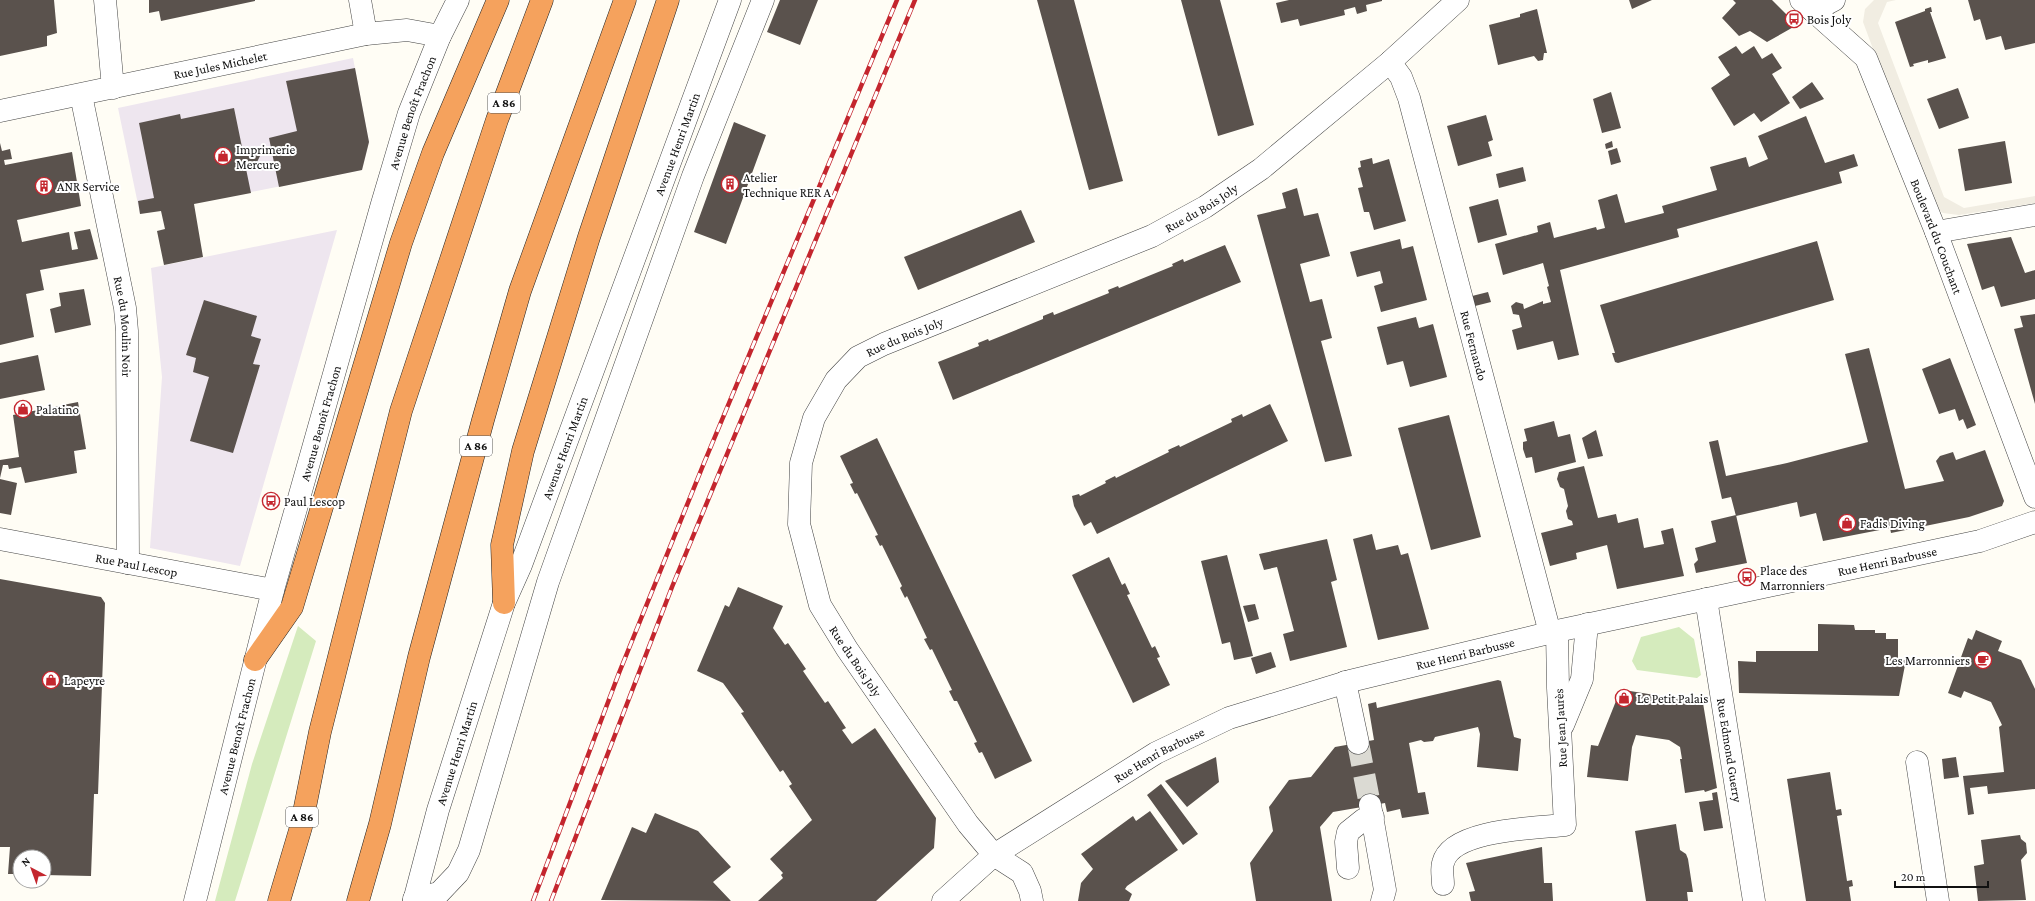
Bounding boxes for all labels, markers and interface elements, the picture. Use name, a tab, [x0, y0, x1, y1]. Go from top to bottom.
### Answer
bus stop icon: Bois Joly	[1784, 9, 1804, 29]
place label: Bois Joly	[1807, 12, 1852, 27]
street label: Rue Jules Michelet	[172, 48, 269, 82]
street label: Avenue Benoît Frachon	[386, 54, 439, 171]
street label: Avenue Henri Martin	[651, 91, 703, 198]
road number: A 86	[488, 93, 520, 113]
place label: Imprimerie Mercure	[236, 142, 295, 172]
shop icon: Imprimerie Mercure	[213, 146, 233, 166]
place label: Atelier Technique RER A	[743, 170, 832, 200]
building icon: Atelier Technique RER A	[720, 174, 740, 194]
building icon: ANR Service	[34, 176, 54, 196]
street label: Boulevard du Couchant	[1907, 177, 1966, 297]
place label: ANR Service	[57, 179, 120, 194]
street label: Rue du Bois Joly	[1162, 180, 1241, 236]
street label: Rue du Moulin Noir	[111, 275, 134, 378]
street label: Rue Fernando	[1457, 309, 1490, 382]
street label: Rue du Bois Joly	[863, 314, 946, 360]
street label: Avenue Benoît Frachon	[297, 364, 344, 483]
street label: Avenue Henri Martin	[539, 394, 591, 501]
shop icon: Palatino	[13, 399, 33, 419]
place label: Palatino	[36, 402, 79, 417]
road number: A 86	[460, 436, 492, 456]
bus stop icon: Paul Lescop	[261, 491, 281, 511]
place label: Paul Lescop	[284, 494, 345, 509]
shop icon: Fadis Diving	[1837, 513, 1857, 533]
place label: Fadis Diving	[1860, 516, 1925, 531]
street label: Rue Henri Barbusse	[1836, 543, 1938, 579]
street label: Rue Paul Lescop	[94, 550, 179, 580]
place label: Place des Marronniers	[1760, 563, 1825, 593]
bus stop icon: Place des Marronniers	[1737, 567, 1757, 587]
street label: Rue du Bois Joly	[826, 623, 885, 700]
street label: Rue Henri Barbusse	[1414, 634, 1516, 673]
cafe icon: Les Marronniers	[1973, 650, 1993, 670]
place label: Les Marronniers	[1885, 653, 1970, 668]
shop icon: Lapeyre	[41, 670, 61, 690]
place label: Lapeyre	[64, 673, 105, 688]
street label: Avenue Benoît Frachon	[215, 676, 259, 796]
street label: Rue Jean Jaurès	[1551, 688, 1570, 768]
shop icon: Le Petit Palais	[1614, 688, 1634, 708]
place label: Le Petit Palais	[1637, 691, 1708, 706]
street label: Rue Edmond Guerry	[1714, 697, 1745, 804]
street label: Avenue Henri Martin	[433, 699, 480, 807]
street label: Rue Henri Barbusse	[1111, 724, 1207, 786]
road number: A 86	[286, 807, 318, 827]
north arrow	[12, 849, 52, 889]
text: N	[19, 854, 33, 868]
scale bar	[1895, 863, 1988, 889]
text: 20 m	[1901, 870, 1926, 884]

